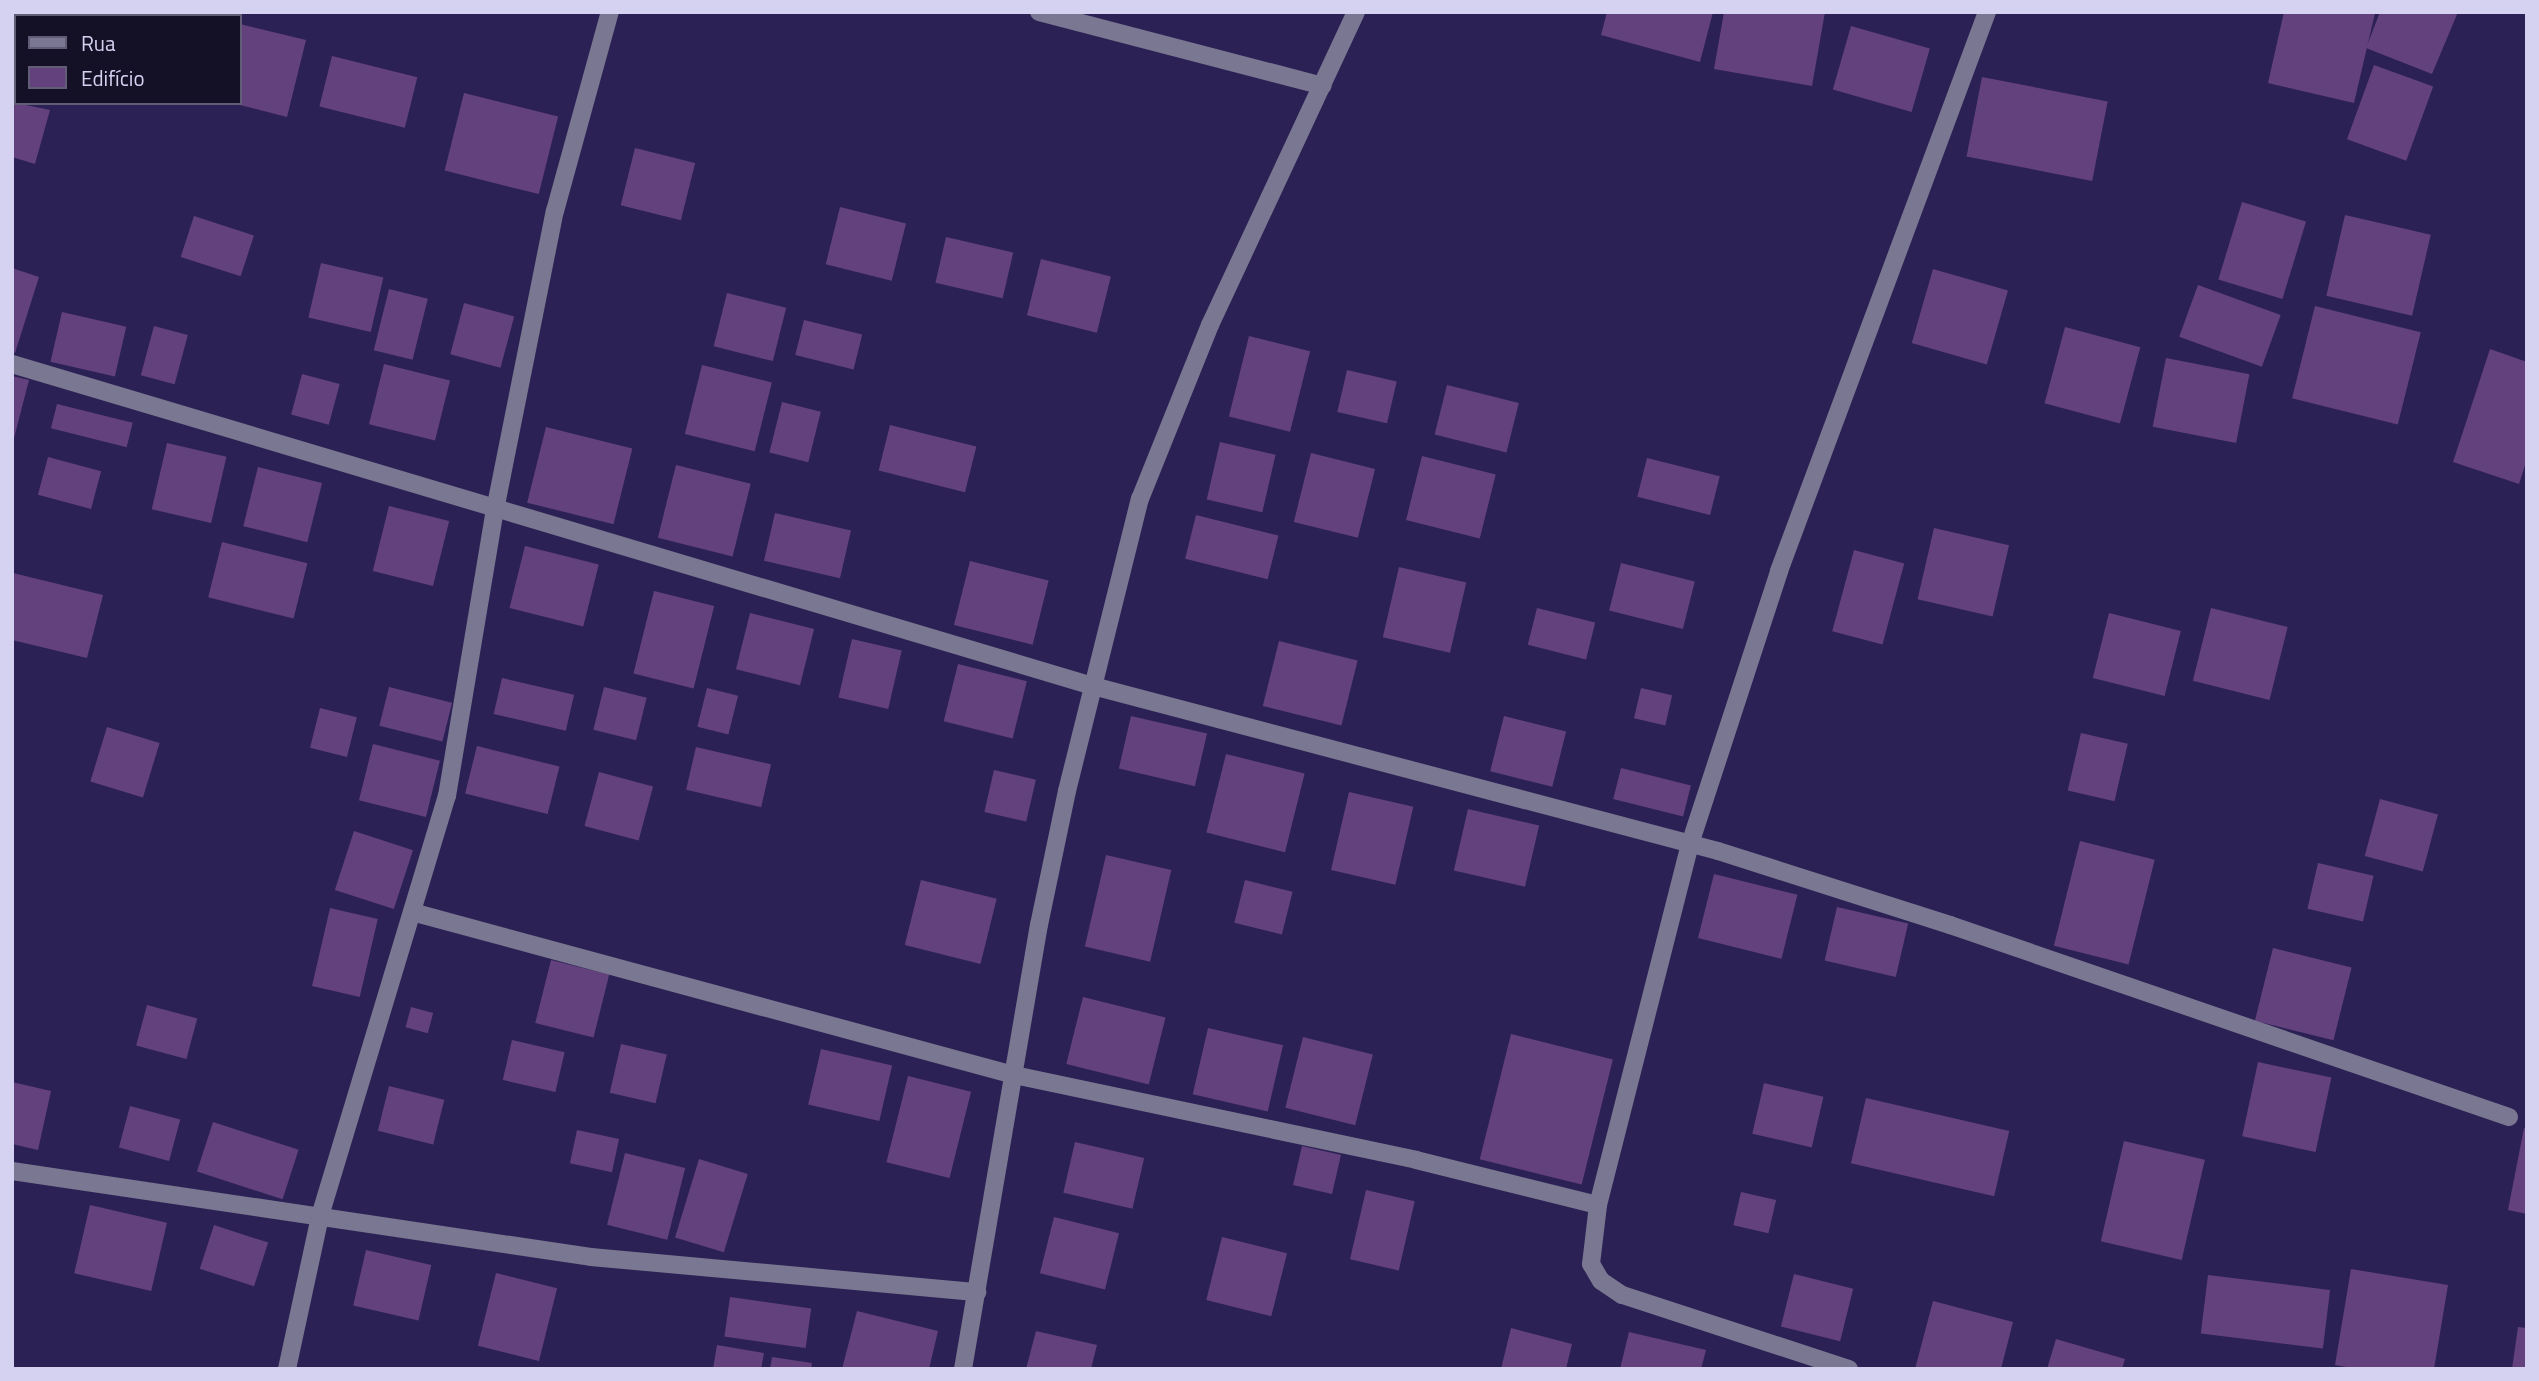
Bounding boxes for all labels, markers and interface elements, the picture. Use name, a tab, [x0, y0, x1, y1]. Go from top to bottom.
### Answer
legend	[14, 14, 242, 105]
text: Rua	[81, 27, 116, 59]
text: Edifício	[81, 62, 145, 94]

